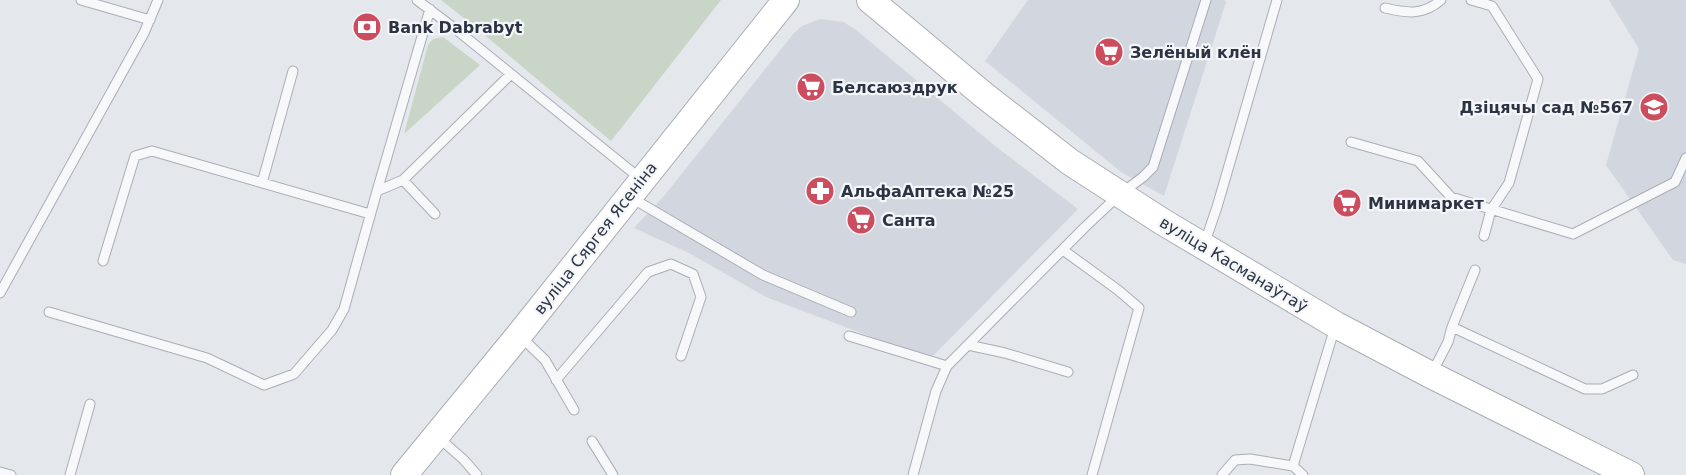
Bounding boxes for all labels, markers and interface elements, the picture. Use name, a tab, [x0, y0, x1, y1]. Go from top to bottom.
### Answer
bank icon: Bank Dabrabyt	[351, 11, 383, 43]
place label: Bank Dabrabyt	[388, 18, 523, 37]
supermarket icon: Зелёный клён	[1093, 36, 1125, 68]
place label: Зелёный клён	[1130, 43, 1262, 62]
supermarket icon: Белсаюздрук	[795, 71, 827, 103]
place label: Белсаюздрук	[832, 78, 958, 97]
school or university icon: Дзіцячы сад №567	[1638, 91, 1670, 123]
place label: Дзіцячы сад №567	[1459, 98, 1633, 117]
street label: вуліца Сяргея Ясеніна	[530, 158, 661, 318]
pharmacy icon: АльфаАптека №25	[804, 175, 836, 207]
place label: АльфаАптека №25	[841, 182, 1014, 201]
supermarket icon: Минимаркет	[1331, 187, 1363, 219]
place label: Минимаркет	[1368, 194, 1484, 213]
supermarket icon: Санта	[845, 204, 877, 236]
place label: Санта	[882, 211, 936, 230]
street label: вуліца Касманаўтаў	[1156, 213, 1311, 316]

